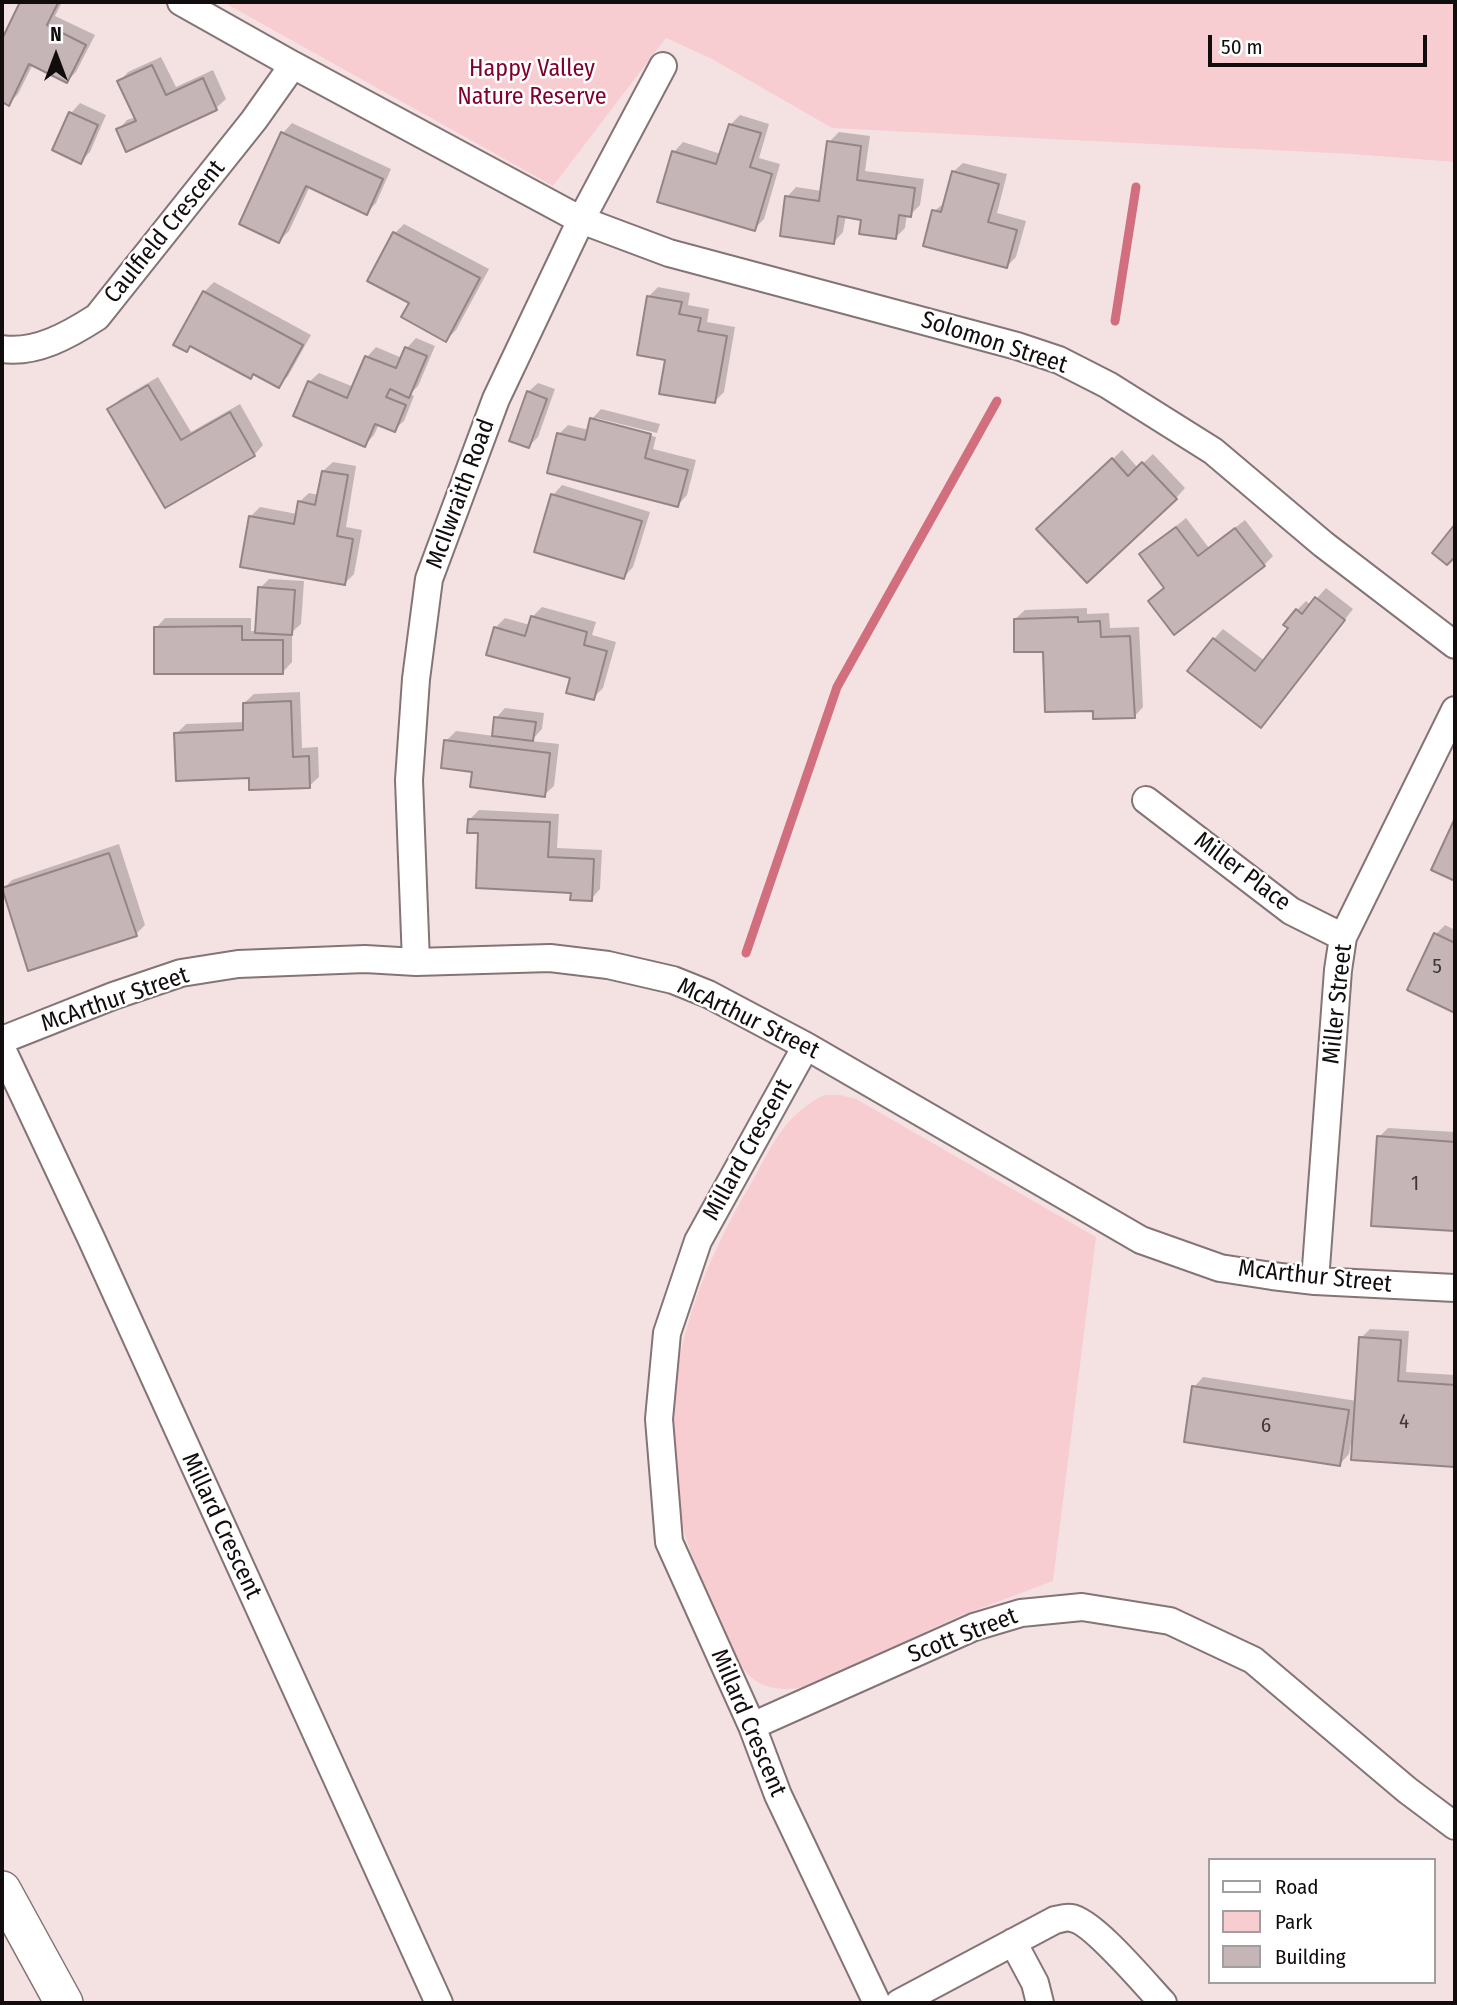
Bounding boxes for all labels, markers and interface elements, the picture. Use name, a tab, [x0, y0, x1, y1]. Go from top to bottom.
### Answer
north arrow	[21, 21, 91, 91]
scale bar	[1212, 21, 1431, 65]
text: N	[50, 23, 62, 46]
text: 50 m	[1221, 34, 1263, 60]
park label: Happy Valley Nature Reserve	[457, 55, 607, 111]
street label: Caulfield Crescent	[99, 155, 231, 309]
street label: Solomon Street	[917, 306, 1071, 380]
street label: McIlwraith Road	[421, 415, 501, 573]
street label: Miller Place	[1188, 826, 1296, 918]
street label: Miller Street	[1317, 943, 1359, 1065]
house number: 5	[1432, 954, 1442, 980]
street label: McArthur Street	[37, 961, 193, 1039]
street label: McArthur Street	[672, 972, 824, 1066]
street label: Millard Crescent	[697, 1074, 799, 1226]
house number: 1	[1411, 1171, 1419, 1197]
street label: McArthur Street	[1237, 1255, 1393, 1299]
house number: 4	[1399, 1409, 1409, 1435]
house number: 6	[1261, 1413, 1271, 1439]
street label: Millard Crescent	[175, 1449, 267, 1603]
street label: Scott Street	[904, 1602, 1022, 1670]
street label: Millard Crescent	[704, 1645, 792, 1801]
legend	[1208, 1858, 1436, 1984]
text: Road	[1275, 1874, 1319, 1900]
text: Park	[1275, 1909, 1312, 1935]
text: Building	[1275, 1944, 1346, 1970]

